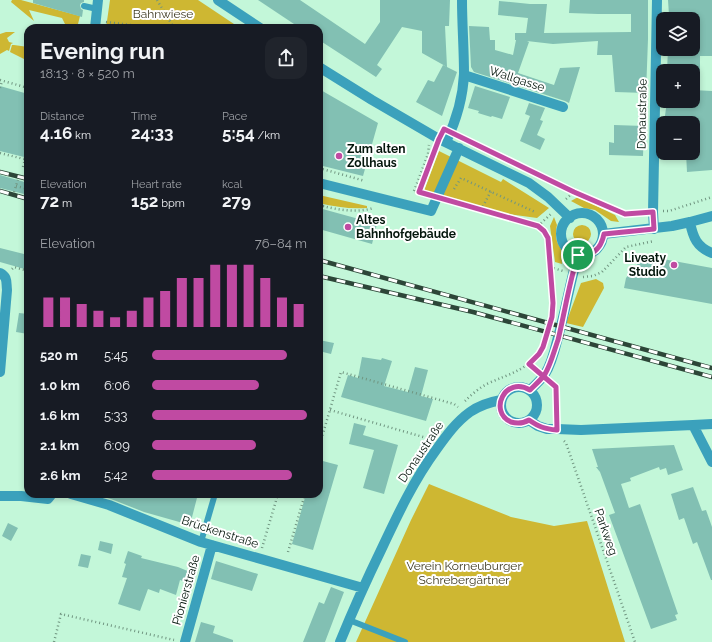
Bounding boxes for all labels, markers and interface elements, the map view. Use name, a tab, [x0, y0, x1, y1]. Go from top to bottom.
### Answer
park label: Bahnwiese	[133, 7, 193, 21]
map controls	[656, 12, 700, 160]
button: layers	[656, 12, 700, 56]
button: share	[265, 37, 307, 79]
text: Evening run	[40, 38, 165, 64]
street label: Wallgasse	[487, 63, 547, 95]
button: +	[656, 64, 700, 108]
text: 18:13 · 8 × 520 m	[40, 66, 135, 81]
street label: Donaustraße	[634, 79, 650, 149]
text: Distance	[40, 110, 84, 123]
text: Time	[131, 110, 157, 123]
text: Pace	[222, 110, 247, 123]
button: −	[656, 116, 700, 160]
text: 4.16	[40, 123, 72, 143]
text: 24:33	[131, 123, 173, 143]
text: 5:54	[222, 123, 255, 143]
text: km	[72, 129, 91, 142]
text: /km	[255, 129, 280, 142]
place label: Zum alten Zollhaus	[347, 142, 405, 170]
marker: Zum alten Zollhaus	[334, 151, 344, 161]
text: Elevation	[40, 178, 87, 191]
text: Heart rate	[131, 178, 182, 191]
text: kcal	[222, 178, 243, 191]
text: 72	[40, 191, 59, 211]
text: 152	[131, 191, 158, 211]
text: 279	[222, 191, 251, 211]
text: m	[59, 197, 72, 210]
text: bpm	[158, 197, 185, 210]
place label: Altes Bahnhofgebäude	[356, 213, 456, 241]
marker: Altes Bahnhofgebäude	[343, 222, 353, 232]
text: Elevation	[40, 236, 95, 251]
text: 76–84 m	[255, 236, 307, 251]
pin	[561, 238, 595, 272]
icon: arrive	[567, 244, 589, 266]
place label: Liveaty Studio	[624, 251, 666, 279]
marker: Liveaty Studio	[669, 260, 679, 270]
text: 520 m	[40, 348, 78, 363]
text: 5:45	[104, 348, 128, 363]
text: 1.0 km	[40, 378, 80, 393]
text: 6:06	[104, 378, 130, 393]
text: 1.6 km	[40, 408, 80, 423]
text: 5:33	[104, 408, 127, 423]
street label: Donaustraße	[395, 419, 447, 485]
text: 2.1 km	[40, 438, 79, 453]
text: 6:09	[104, 438, 130, 453]
text: 2.6 km	[40, 468, 81, 483]
text: 5:42	[104, 468, 127, 483]
street label: Parkweg	[591, 507, 621, 557]
street label: Brückenstraße	[180, 513, 260, 551]
street label: Pionierstraße	[169, 553, 203, 627]
park label: Verein Korneuburger Schrebergärtner	[406, 559, 522, 587]

